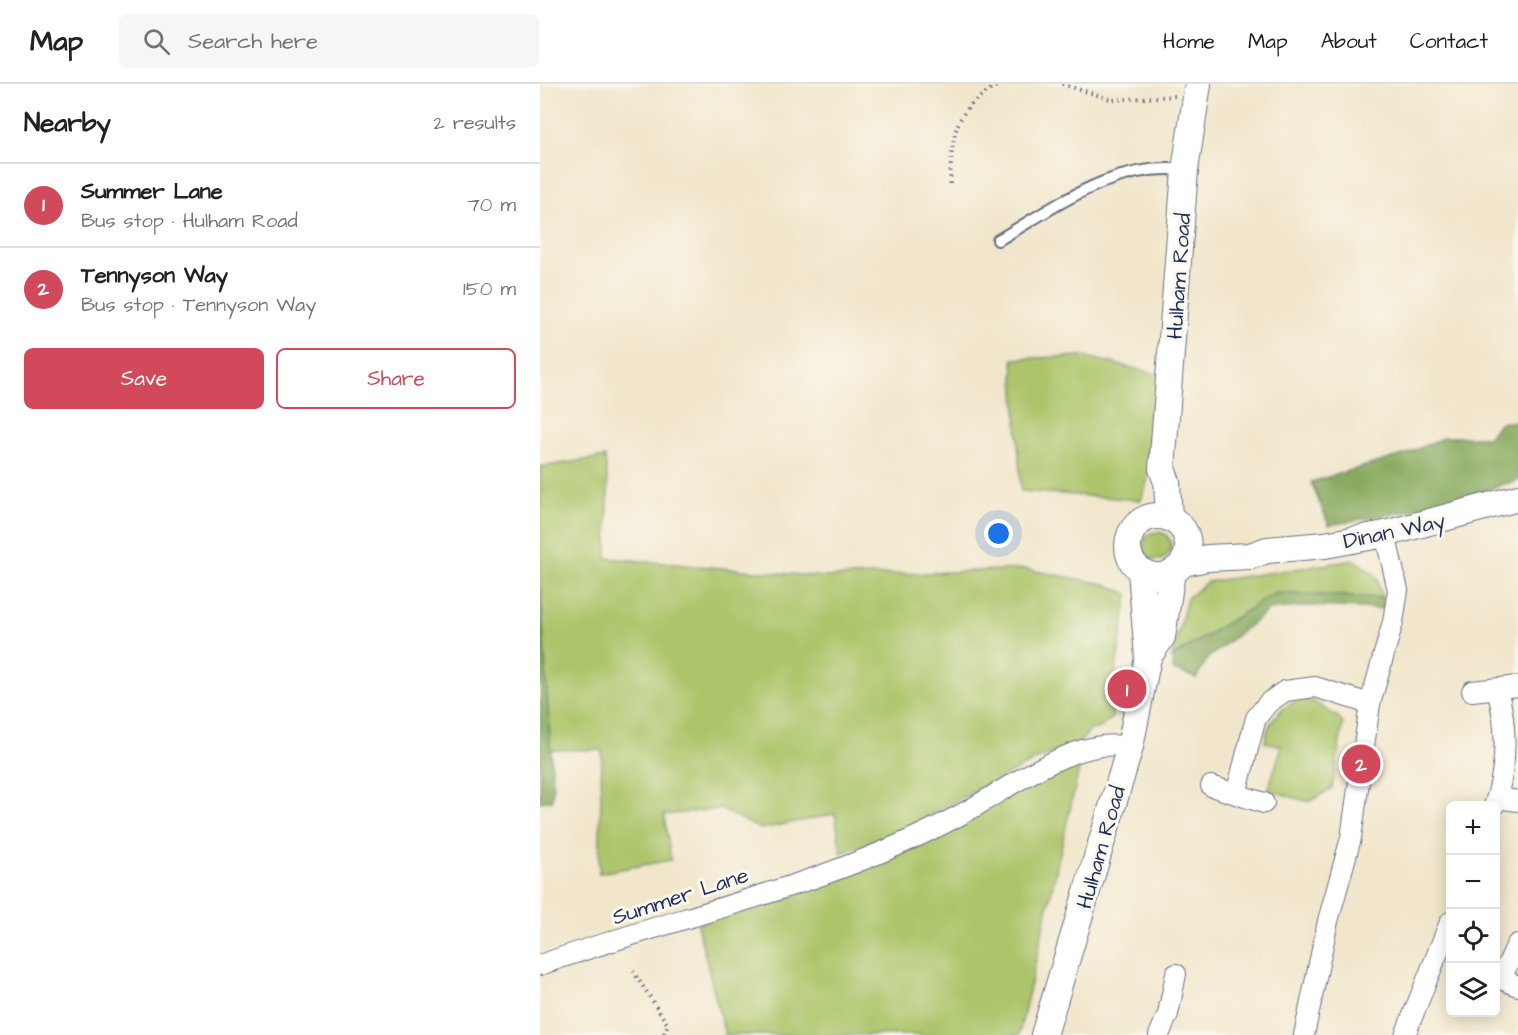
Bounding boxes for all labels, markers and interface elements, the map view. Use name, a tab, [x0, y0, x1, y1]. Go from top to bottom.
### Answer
search box	[119, 14, 539, 68]
text: Map	[30, 22, 83, 61]
icon: search	[140, 25, 173, 58]
text: Search here	[188, 26, 318, 57]
text: Home	[1163, 27, 1215, 56]
text: Map	[1248, 27, 1288, 56]
text: About	[1321, 27, 1377, 56]
text: Contact	[1410, 27, 1488, 56]
text: Nearby	[24, 105, 111, 141]
text: 2 results	[433, 109, 516, 137]
text: Summer Lane	[81, 176, 223, 207]
text: 1	[42, 191, 45, 219]
text: 70 m	[468, 191, 516, 219]
text: Bus stop · Hulham Road	[81, 207, 298, 235]
street label: Hulham Road	[1160, 212, 1199, 340]
text: Tennyson Way	[81, 260, 228, 291]
text: 2	[38, 275, 49, 303]
text: 150 m	[463, 275, 516, 303]
text: Bus stop · Tennyson Way	[81, 291, 316, 319]
button: Save	[24, 348, 264, 409]
button: Share	[276, 348, 516, 409]
street label: Dinan Way	[1340, 506, 1448, 558]
your location	[984, 519, 1013, 548]
pin: 1	[1108, 666, 1146, 712]
pin: 2	[1342, 742, 1380, 786]
street label: Hulham Road	[1069, 782, 1134, 912]
map controls	[1446, 801, 1500, 1017]
button: +	[1446, 801, 1500, 855]
button: −	[1446, 855, 1500, 909]
street label: Summer Lane	[608, 860, 753, 933]
button: locate	[1446, 909, 1500, 963]
button: layers	[1446, 963, 1500, 1017]

